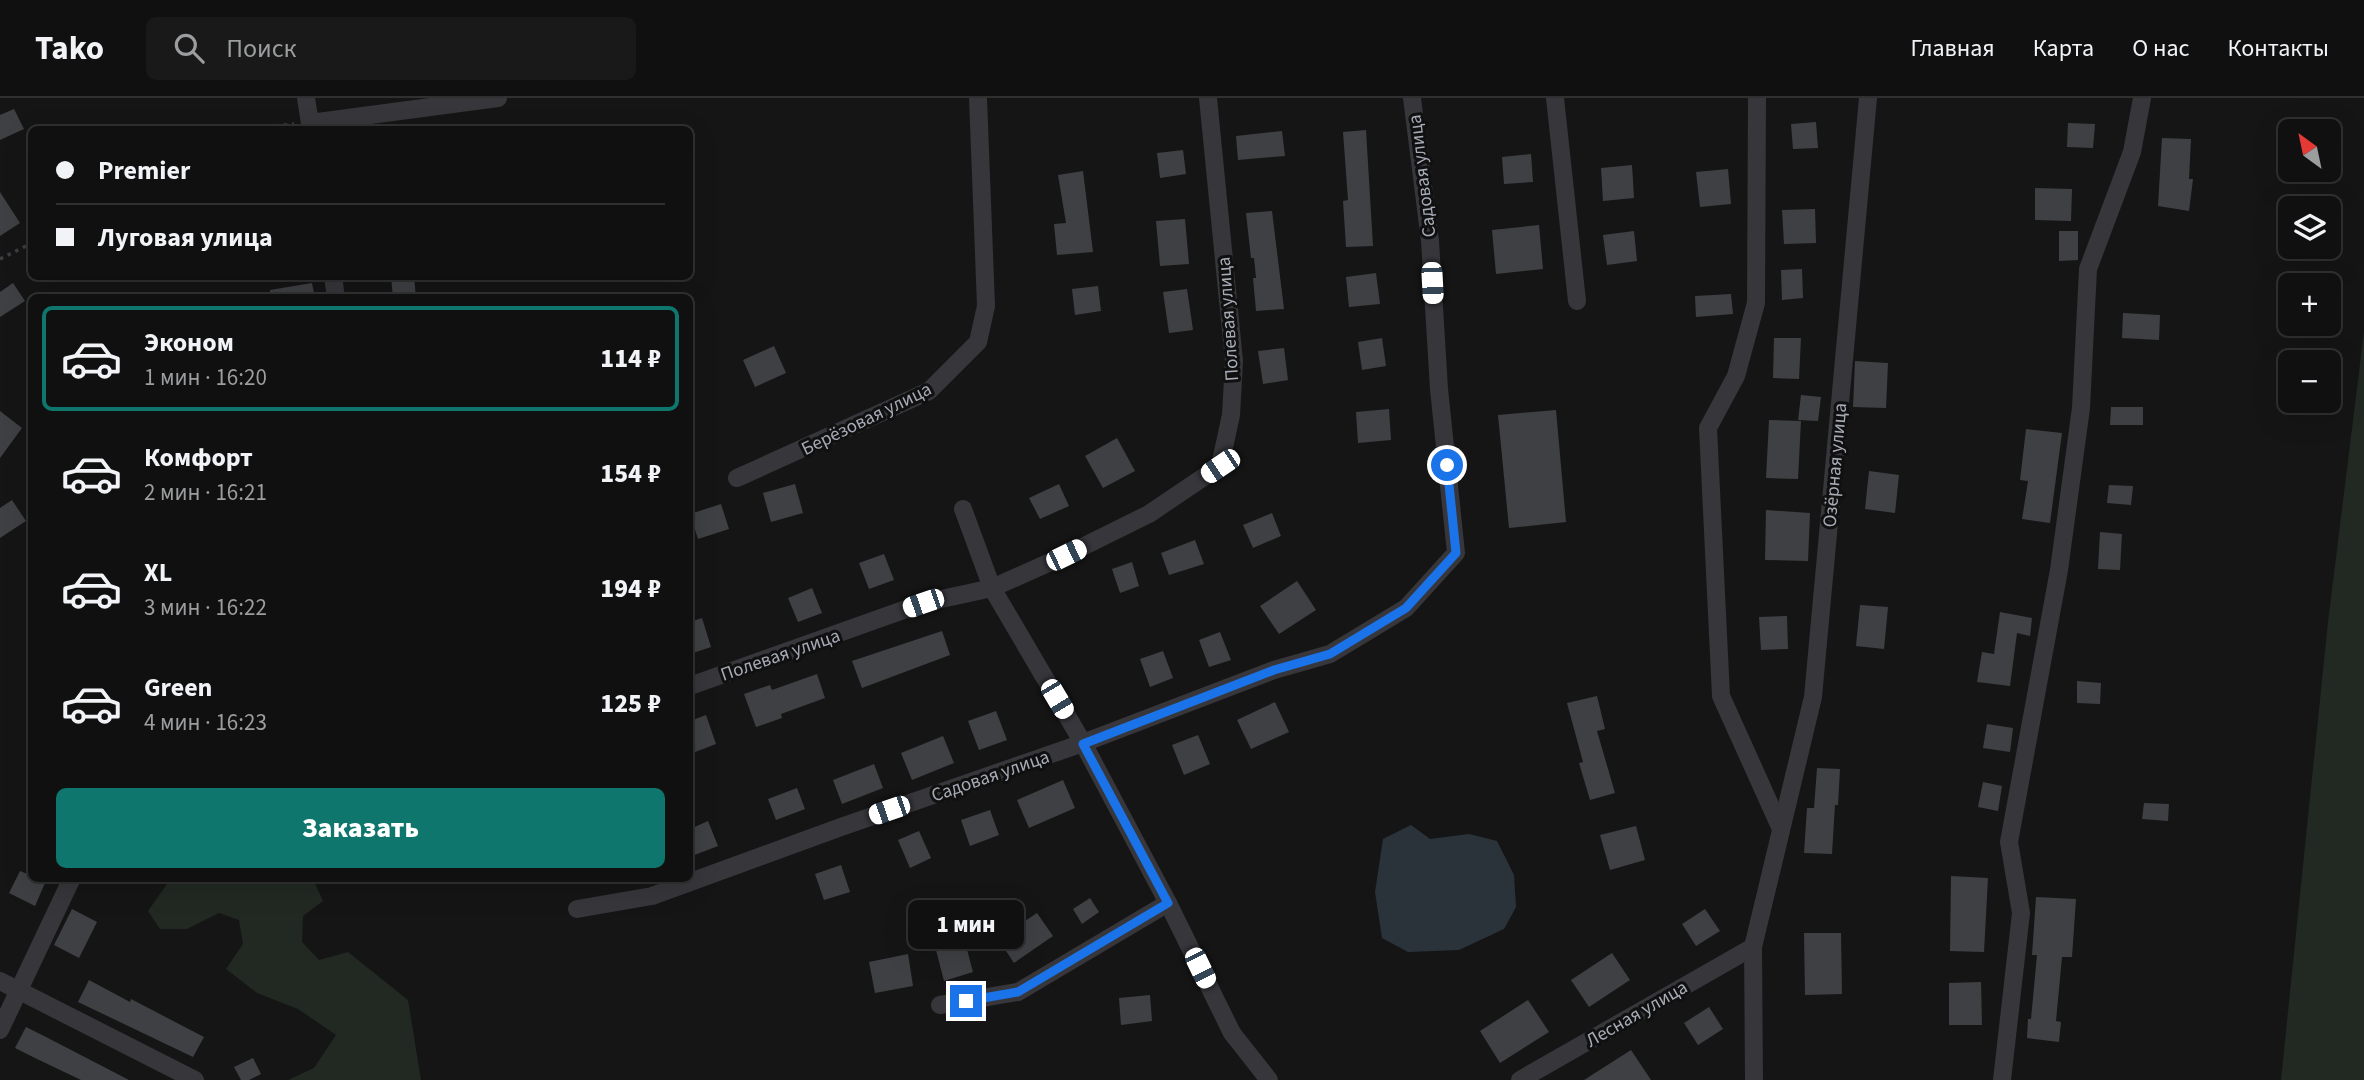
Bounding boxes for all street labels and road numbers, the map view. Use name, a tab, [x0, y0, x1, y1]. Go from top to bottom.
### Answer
street label: Садовая улица	[1402, 113, 1443, 239]
street label: Полевая улица	[1211, 256, 1246, 382]
street label: Берёзовая улица	[797, 376, 936, 463]
street label: Озёрная улица	[1817, 402, 1854, 528]
street label: Полевая улица	[717, 622, 844, 688]
street label: Садовая улица	[928, 744, 1053, 809]
street label: Лесная улица	[1581, 974, 1693, 1054]

